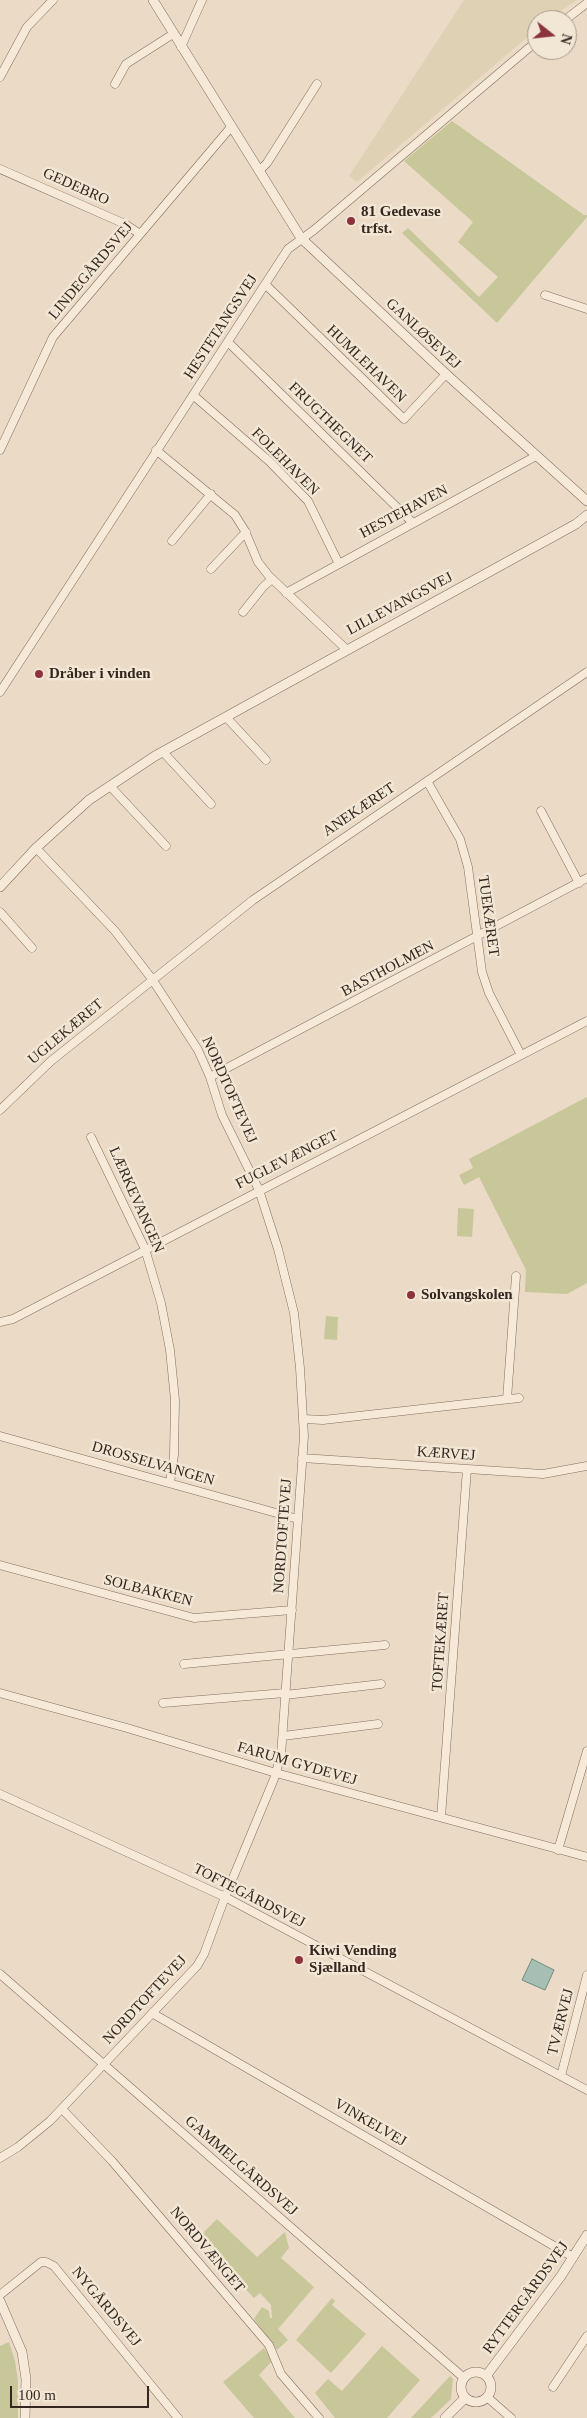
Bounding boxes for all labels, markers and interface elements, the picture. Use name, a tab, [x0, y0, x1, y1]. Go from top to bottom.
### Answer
north arrow	[527, 10, 577, 60]
text: N	[557, 32, 575, 46]
street label: GEDEBRO	[40, 164, 112, 210]
place label: 81 Gedevase trfst.	[361, 203, 441, 238]
marker: 81 Gedevase trfst.	[345, 215, 357, 227]
street label: LINDEGÅRDSVEJ	[45, 219, 137, 323]
street label: HESTETANGSVEJ	[180, 271, 262, 383]
street label: GANLØSEVEJ	[382, 295, 464, 373]
street label: HUMLEHAVEN	[322, 321, 410, 407]
street label: FRUGTHEGNET	[284, 379, 376, 467]
street label: FOLEHAVEN	[248, 425, 322, 499]
street label: HESTEHAVEN	[357, 481, 451, 543]
street label: LILLEVANGSVEJ	[344, 569, 456, 639]
place label: Dråber i vinden	[49, 665, 151, 683]
marker: Dråber i vinden	[33, 668, 45, 680]
street label: ANEKÆRET	[319, 779, 399, 841]
street label: TUEKÆRET	[473, 874, 503, 958]
street label: BASTHOLMEN	[339, 937, 437, 1001]
street label: UGLEKÆRET	[25, 995, 107, 1069]
street label: NORDTOFTEVEJ	[197, 1034, 261, 1146]
street label: FUGLEVÆNGET	[233, 1126, 341, 1194]
street label: LÆRKEVANGEN	[105, 1144, 167, 1256]
place label: Solvangskolen	[421, 1286, 513, 1304]
marker: Solvangskolen	[405, 1289, 417, 1301]
street label: DROSSELVANGEN	[90, 1438, 216, 1490]
street label: KÆRVEJ	[416, 1443, 476, 1465]
street label: NORDTOFTEVEJ	[270, 1478, 296, 1594]
street label: SOLBAKKEN	[102, 1571, 194, 1611]
street label: TOFTEKÆRET	[429, 1592, 453, 1692]
street label: FARUM GYDEVEJ	[235, 1738, 359, 1790]
street label: TOFTEGÅRDSVEJ	[190, 1860, 308, 1932]
place label: Kiwi Vending Sjælland	[309, 1942, 396, 1977]
street label: NORDTOFTEVEJ	[99, 1952, 191, 2048]
marker: Kiwi Vending Sjælland	[293, 1954, 305, 1966]
street label: TVÆRVEJ	[544, 1987, 578, 2057]
street label: VINKELVEJ	[331, 2095, 409, 2151]
street label: GAMMELGÅRDSVEJ	[181, 2112, 301, 2220]
street label: NORDVÆNGET	[166, 2203, 248, 2297]
street label: RYTTERGÅRDSVEJ	[479, 2238, 573, 2358]
street label: NYGÅRDSVEJ	[67, 2264, 145, 2350]
scale bar	[12, 2376, 151, 2408]
text: 100 m	[18, 2387, 56, 2403]

